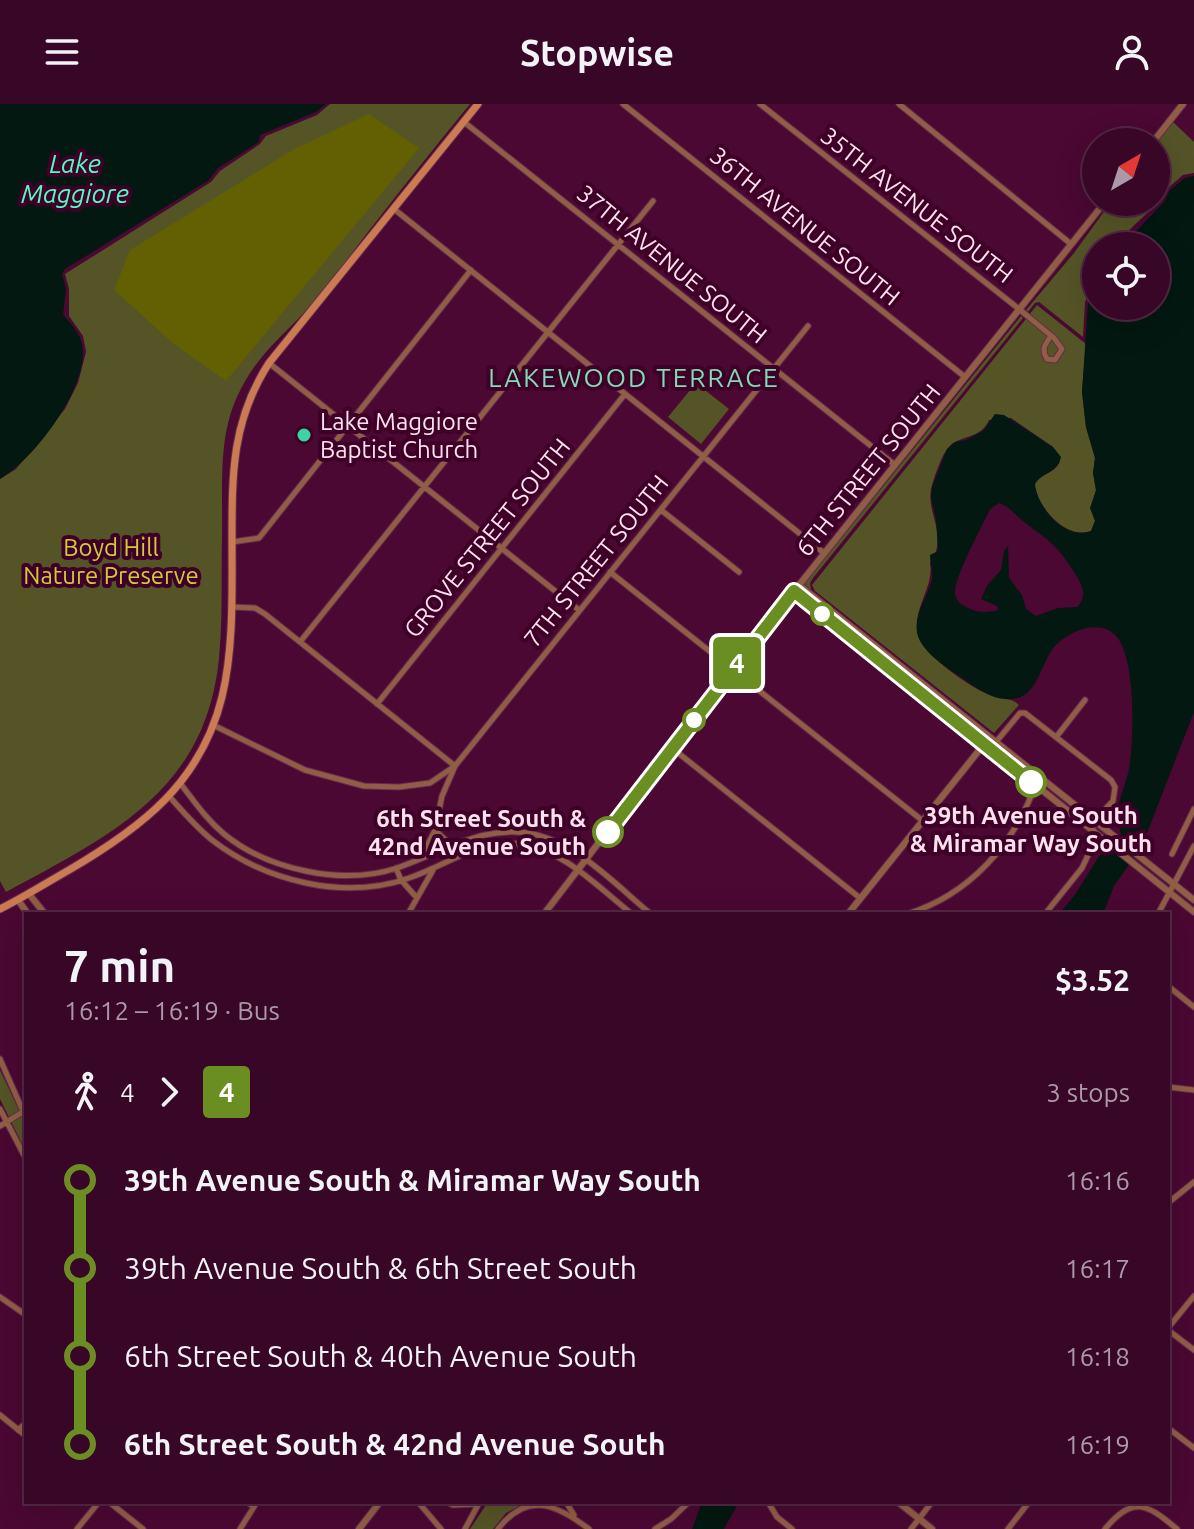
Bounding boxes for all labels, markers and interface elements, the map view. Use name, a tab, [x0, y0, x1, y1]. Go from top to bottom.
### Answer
icon: menu	[40, 30, 84, 74]
icon: person	[1110, 30, 1154, 74]
text: Stopwise	[520, 32, 674, 73]
street label: 35TH AVENUE SOUTH	[816, 122, 1018, 288]
north arrow	[1082, 128, 1170, 216]
map controls	[1082, 128, 1170, 320]
street label: 36TH AVENUE SOUTH	[705, 141, 905, 311]
water label: Lake Maggiore	[21, 149, 129, 208]
street label: 37TH AVENUE SOUTH	[572, 179, 772, 349]
button: locate	[1082, 232, 1170, 320]
district label: LAKEWOOD TERRACE	[488, 363, 780, 392]
street label: 6TH STREET SOUTH	[790, 379, 946, 561]
place label: Lake Maggiore Baptist Church	[320, 408, 478, 463]
marker: Lake Maggiore Baptist Church	[295, 426, 313, 444]
street label: GROVE STREET SOUTH	[399, 433, 575, 643]
street label: 7TH STREET SOUTH	[518, 470, 674, 652]
park label: Boyd Hill Nature Preserve	[23, 534, 199, 589]
unlabelled marker	[811, 603, 833, 625]
line badge: 4	[711, 637, 763, 689]
text: 4	[729, 647, 745, 678]
unlabelled marker	[683, 709, 705, 731]
marker: 39th Avenue South & Miramar Way South	[1016, 767, 1046, 797]
place label: 39th Avenue South & Miramar Way South	[910, 802, 1152, 857]
place label: 6th Street South & 42nd Avenue South	[368, 805, 586, 860]
marker: 6th Street South & 42nd Avenue South	[593, 817, 623, 847]
text: 7 min	[64, 941, 175, 990]
text: $3.52	[1055, 963, 1130, 997]
text: 16:12 – 16:19 · Bus	[64, 996, 280, 1025]
icon: walk	[64, 1070, 108, 1114]
icon: forward	[147, 1070, 191, 1114]
text: 4	[219, 1076, 234, 1107]
text: 4	[120, 1078, 135, 1107]
text: 3 stops	[1046, 1078, 1130, 1107]
text: 39th Avenue South & Miramar Way South	[124, 1163, 701, 1197]
text: 16:16	[1065, 1166, 1130, 1195]
text: 39th Avenue South & 6th Street South	[124, 1251, 637, 1285]
text: 16:17	[1065, 1254, 1130, 1283]
text: 6th Street South & 40th Avenue South	[124, 1339, 637, 1373]
text: 16:18	[1065, 1342, 1130, 1371]
text: 6th Street South & 42nd Avenue South	[124, 1427, 666, 1461]
text: 16:19	[1065, 1430, 1130, 1459]

